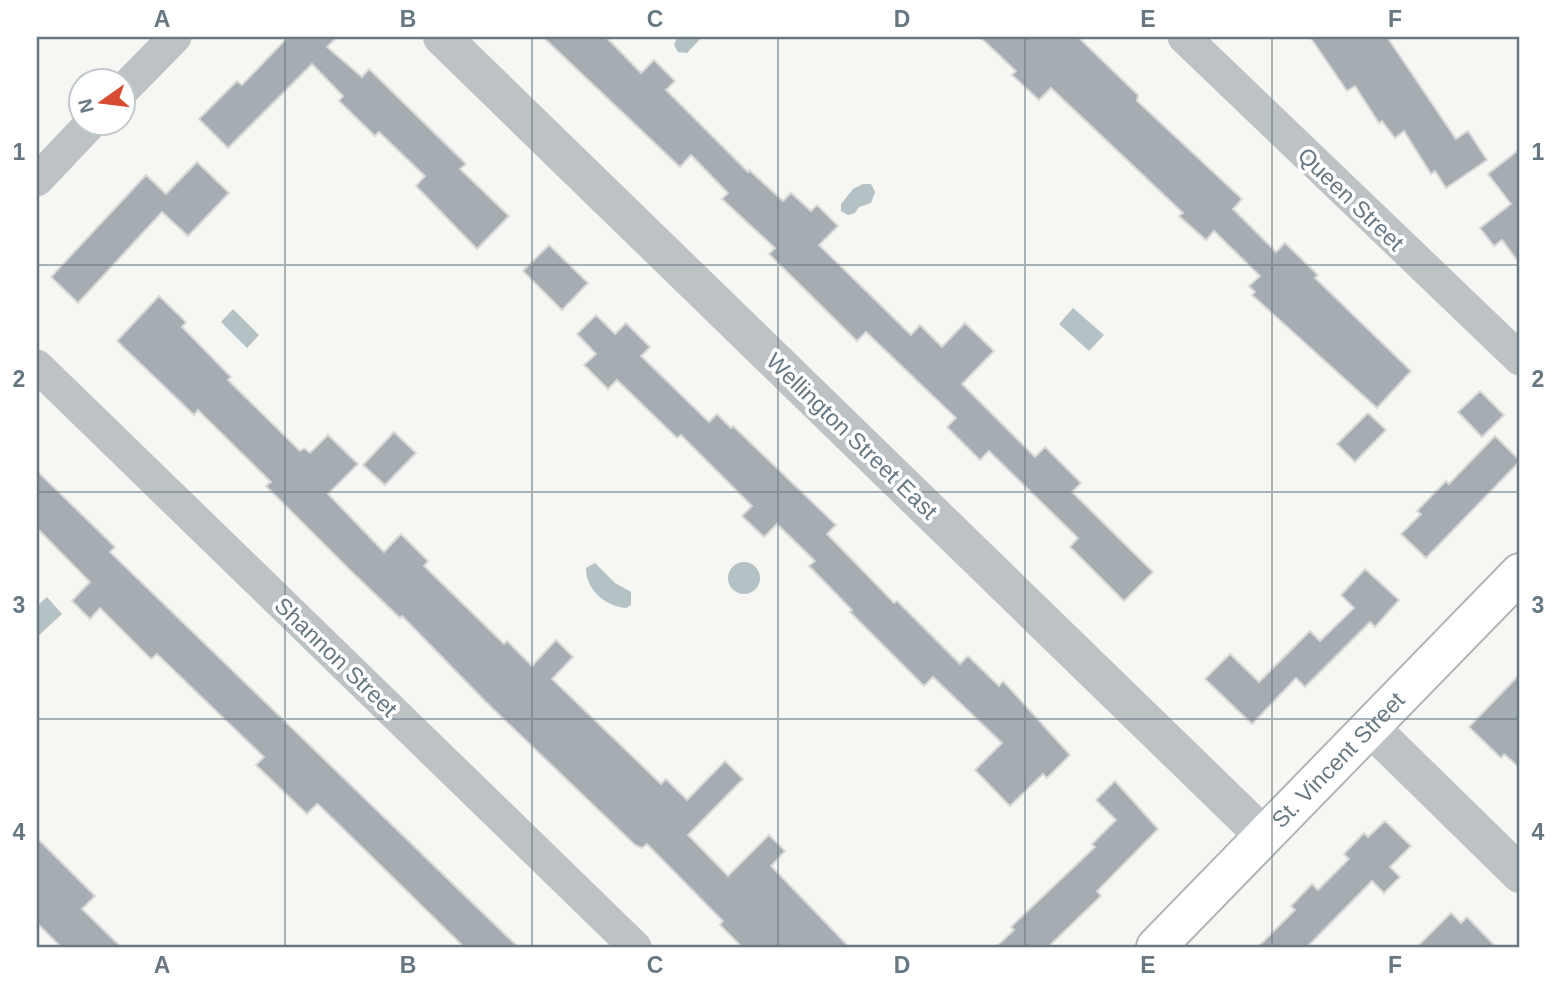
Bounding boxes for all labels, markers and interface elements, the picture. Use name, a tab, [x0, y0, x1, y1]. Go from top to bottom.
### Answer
text: A	[154, 6, 170, 32]
text: B	[400, 6, 416, 32]
text: C	[647, 6, 663, 32]
text: D	[894, 6, 910, 32]
text: E	[1140, 6, 1156, 32]
text: F	[1388, 6, 1402, 32]
north arrow	[66, 66, 136, 136]
text: N	[74, 97, 98, 115]
text: 1	[13, 139, 26, 165]
text: 1	[1532, 139, 1545, 165]
street label: Queen Street	[1293, 142, 1410, 256]
street label: Wellington Street East	[761, 348, 943, 525]
text: 2	[13, 366, 25, 392]
text: 2	[1532, 366, 1544, 392]
text: 3	[13, 592, 25, 618]
street label: Shannon Street	[269, 592, 403, 722]
text: 3	[1532, 592, 1544, 618]
street label: St. Vincent Street	[1266, 686, 1410, 833]
text: 4	[13, 819, 26, 845]
text: 4	[1532, 819, 1545, 845]
text: A	[154, 952, 170, 978]
text: B	[400, 952, 416, 978]
text: C	[647, 952, 663, 978]
text: D	[894, 952, 910, 978]
text: E	[1140, 952, 1156, 978]
text: F	[1388, 952, 1402, 978]

